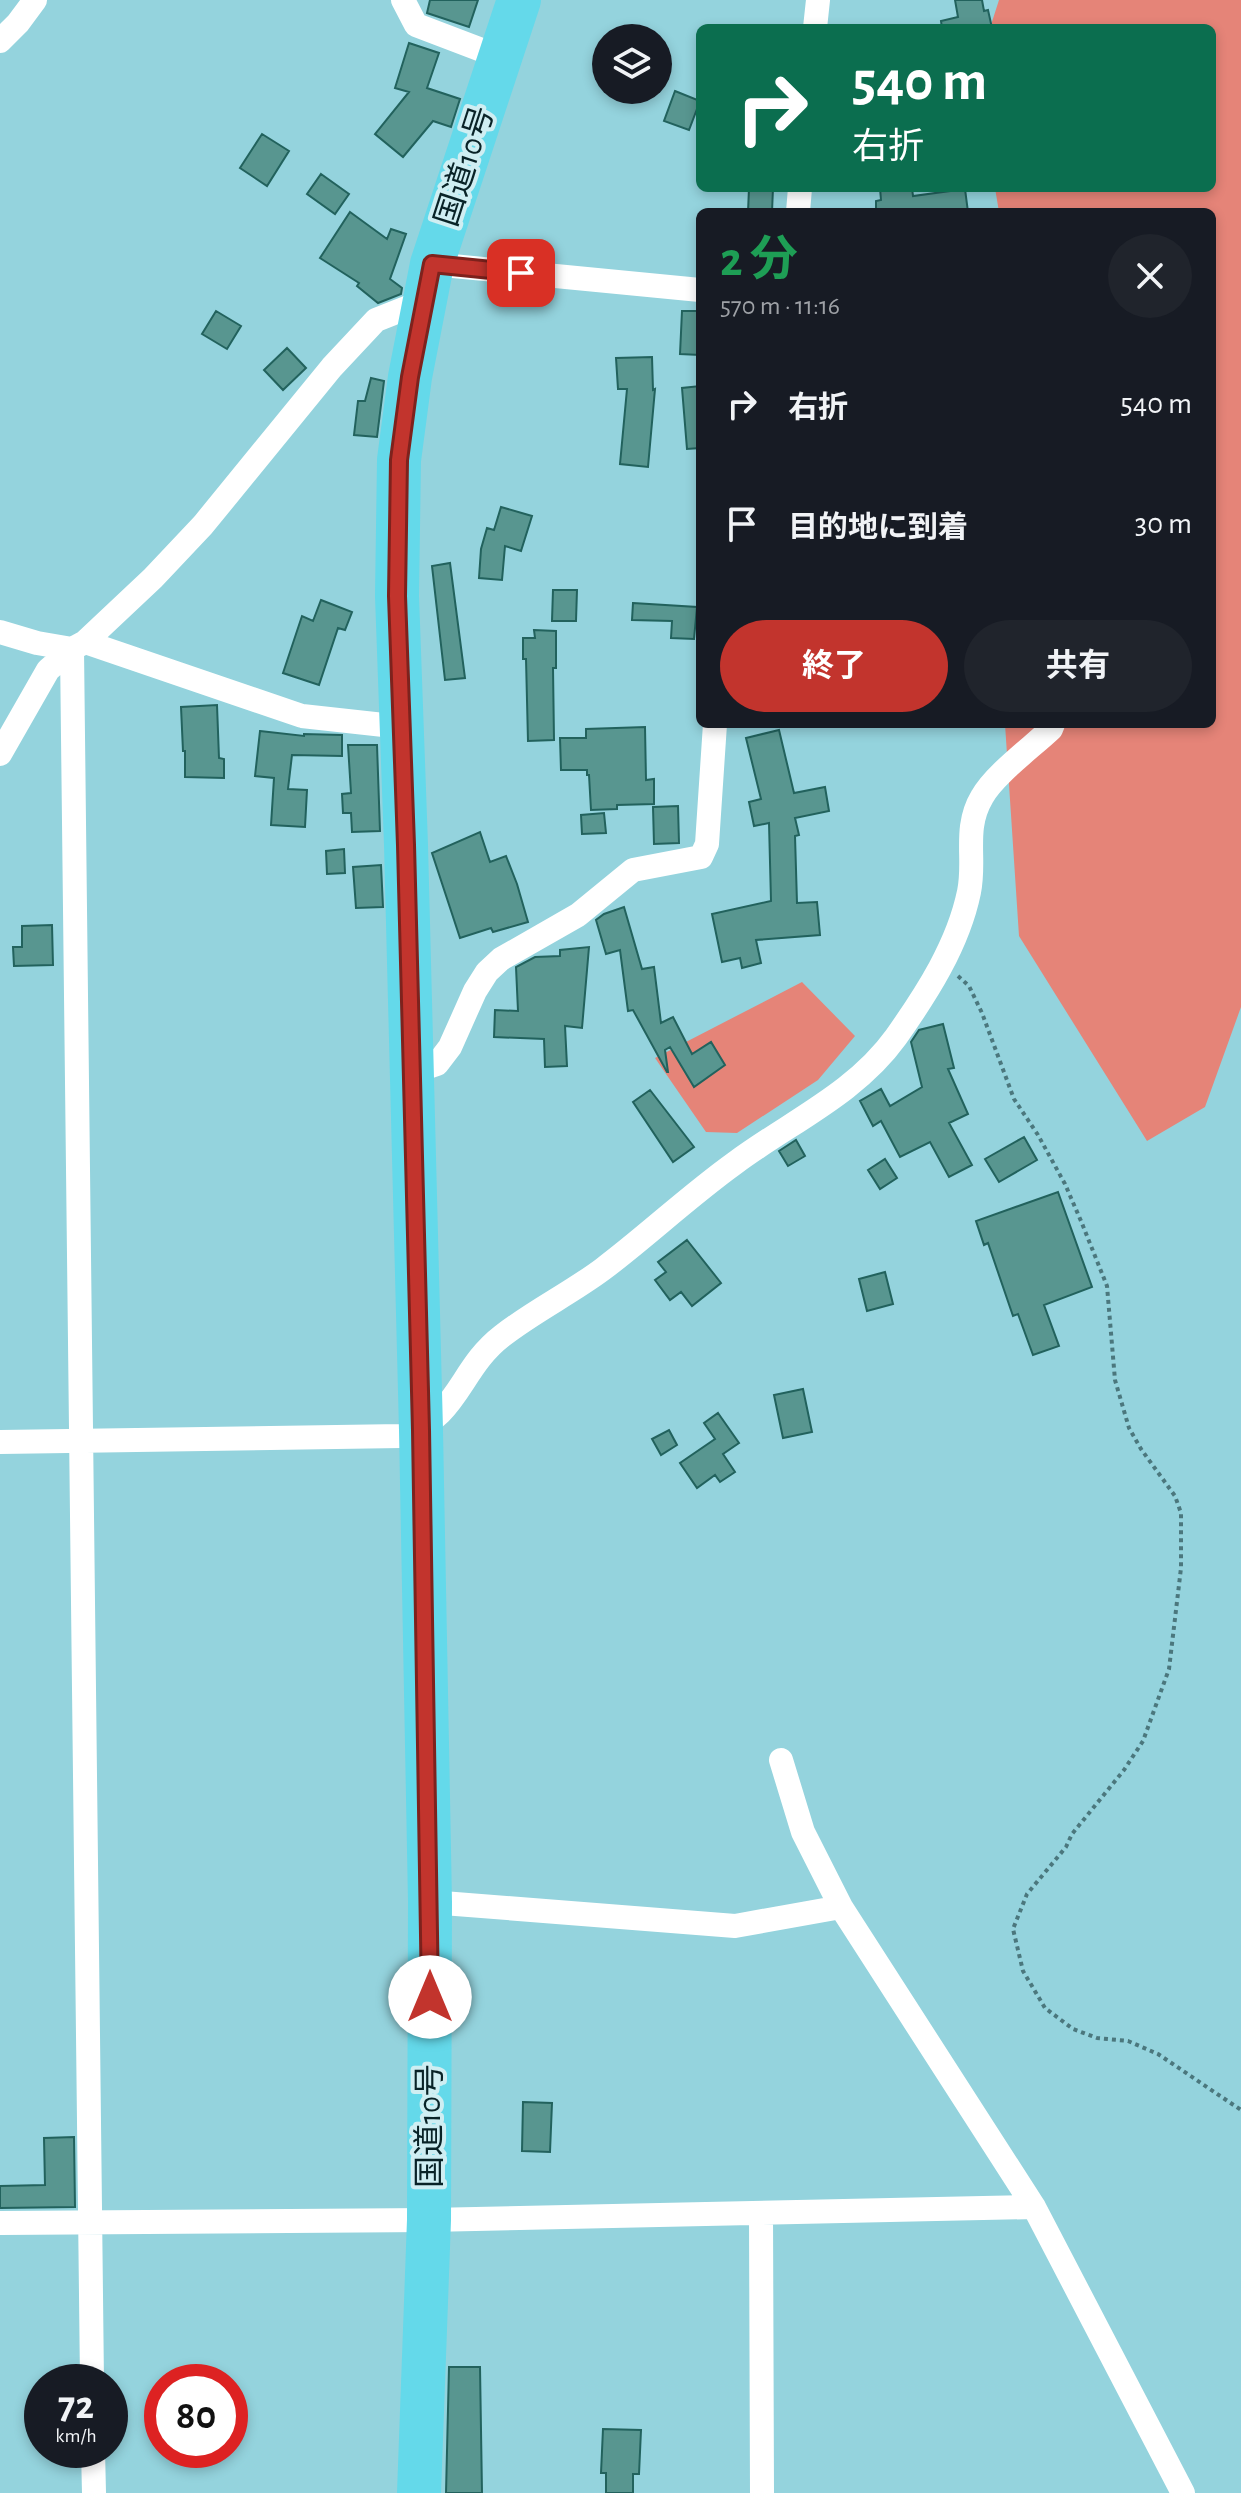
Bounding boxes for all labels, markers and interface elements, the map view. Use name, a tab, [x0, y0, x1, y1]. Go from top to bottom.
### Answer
map controls	[592, 24, 672, 104]
button: layers	[592, 24, 672, 104]
text: 540 m	[852, 54, 987, 110]
icon: right	[720, 56, 824, 160]
street label: 国道10号	[429, 102, 499, 230]
text: 右折	[852, 129, 924, 165]
button: close	[1108, 234, 1192, 318]
text: 2 分	[720, 237, 798, 285]
pin	[487, 239, 555, 307]
icon: arrive	[499, 251, 543, 295]
text: 570 m · 11:16	[720, 293, 840, 319]
icon: right	[720, 382, 764, 426]
text: 540 m	[1120, 389, 1192, 419]
text: 右折	[788, 393, 848, 423]
icon: arrive	[720, 502, 764, 546]
text: 30 m	[1135, 509, 1192, 539]
text: 目的地に到着	[788, 513, 968, 543]
button: 終了	[720, 620, 948, 712]
button: 共有	[964, 620, 1192, 712]
position arrow	[388, 1955, 472, 2039]
street label: 国道10号	[412, 2064, 446, 2188]
speed limit sign: 80	[144, 2364, 248, 2468]
text: 72	[58, 2386, 94, 2426]
text: km/h	[55, 2426, 97, 2446]

